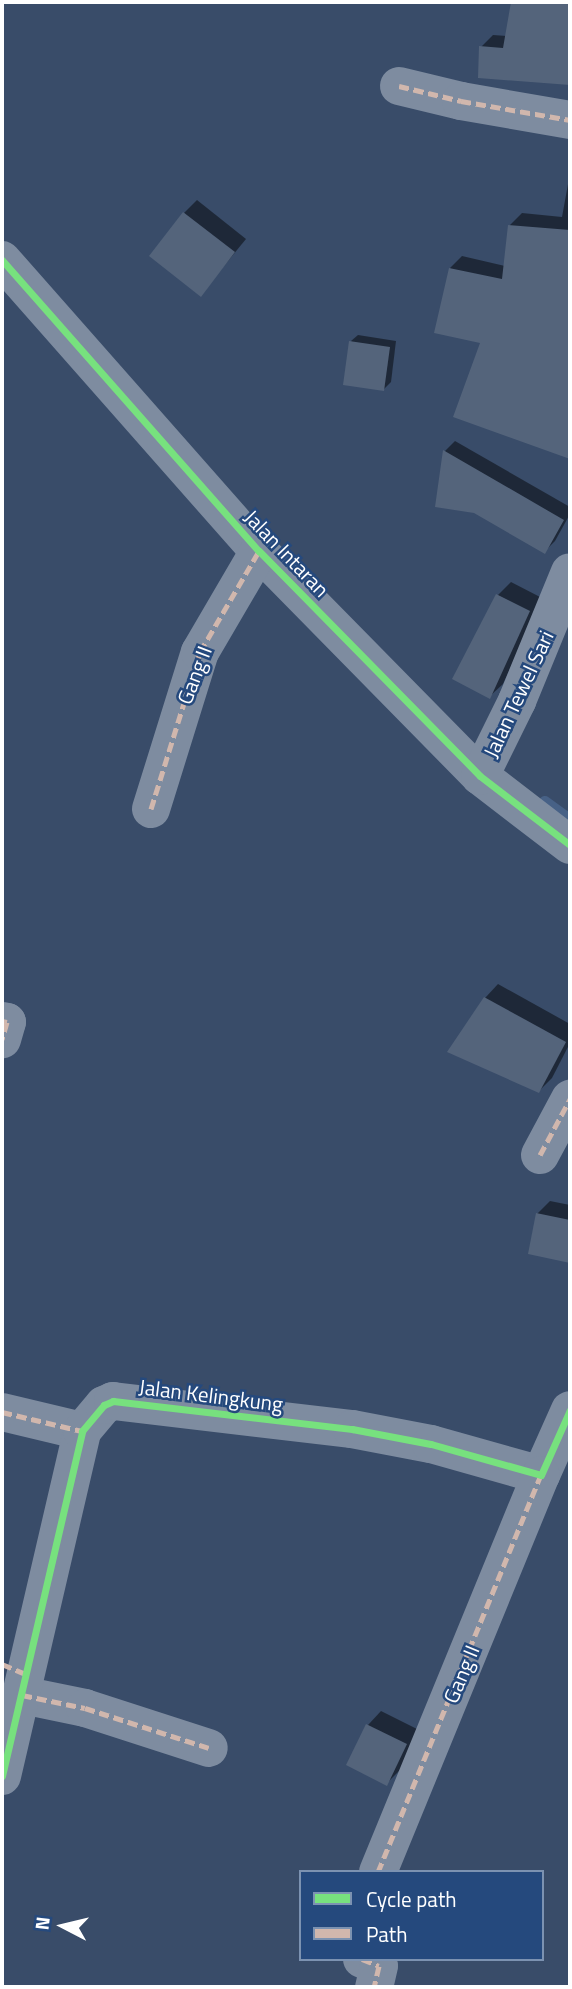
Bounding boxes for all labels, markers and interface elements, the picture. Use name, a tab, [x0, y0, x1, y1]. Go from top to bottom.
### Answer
street label: Jalan Intaran	[239, 504, 335, 602]
street label: Jalan Tewel Sari	[478, 626, 558, 762]
street label: Gang II	[171, 642, 217, 708]
street label: Jalan Kelingkung	[138, 1374, 284, 1416]
street label: Gang II	[438, 1641, 484, 1707]
legend	[299, 1870, 544, 1961]
text: Cycle path	[366, 1883, 457, 1915]
north arrow	[28, 1891, 98, 1961]
text: N	[26, 1915, 57, 1932]
text: Path	[366, 1918, 408, 1950]

